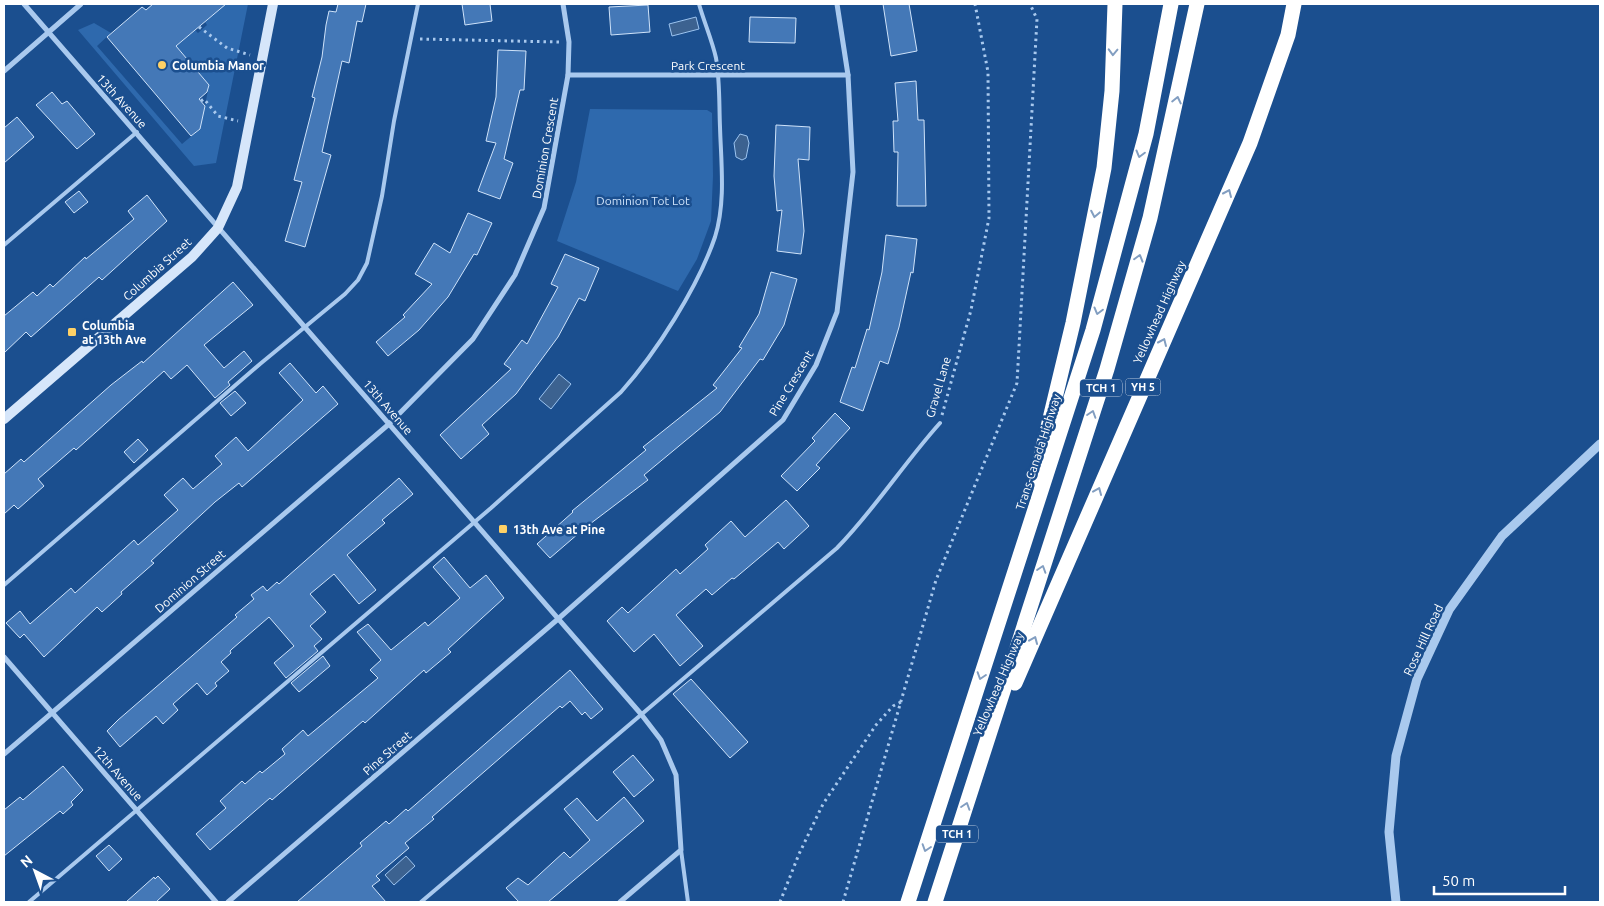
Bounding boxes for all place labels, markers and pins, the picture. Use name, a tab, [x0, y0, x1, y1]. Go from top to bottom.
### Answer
marker: Columbia Manor	[156, 59, 168, 71]
place label: Columbia Manor	[172, 59, 264, 72]
place label: Columbia at 13th Ave	[82, 319, 146, 346]
marker: Columbia at 13th Ave	[66, 326, 78, 338]
marker: 13th Ave at Pine	[497, 523, 509, 535]
place label: 13th Ave at Pine	[513, 523, 605, 536]

